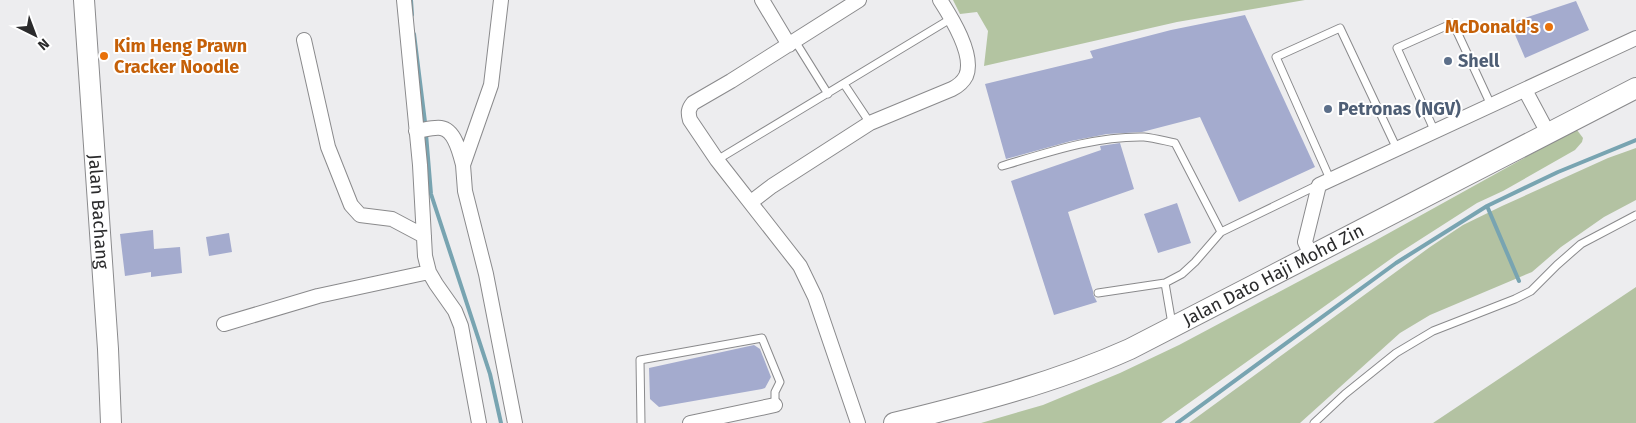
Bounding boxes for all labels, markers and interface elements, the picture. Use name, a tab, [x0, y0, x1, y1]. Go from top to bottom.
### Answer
north arrow	[10, 10, 60, 60]
place label: McDonald's	[1445, 16, 1539, 38]
marker: McDonald's	[1543, 21, 1555, 33]
text: N	[34, 35, 53, 54]
place label: Kim Heng Prawn Cracker Noodle	[114, 35, 247, 78]
marker: Kim Heng Prawn Cracker Noodle	[98, 50, 110, 62]
place label: Shell	[1458, 50, 1500, 72]
marker: Shell	[1442, 55, 1454, 67]
place label: Petronas (NGV)	[1338, 98, 1461, 120]
marker: Petronas (NGV)	[1322, 103, 1334, 115]
street label: Jalan Bachang	[84, 153, 114, 270]
street label: Jalan Dato Haji Mohd Zin	[1179, 219, 1368, 331]

